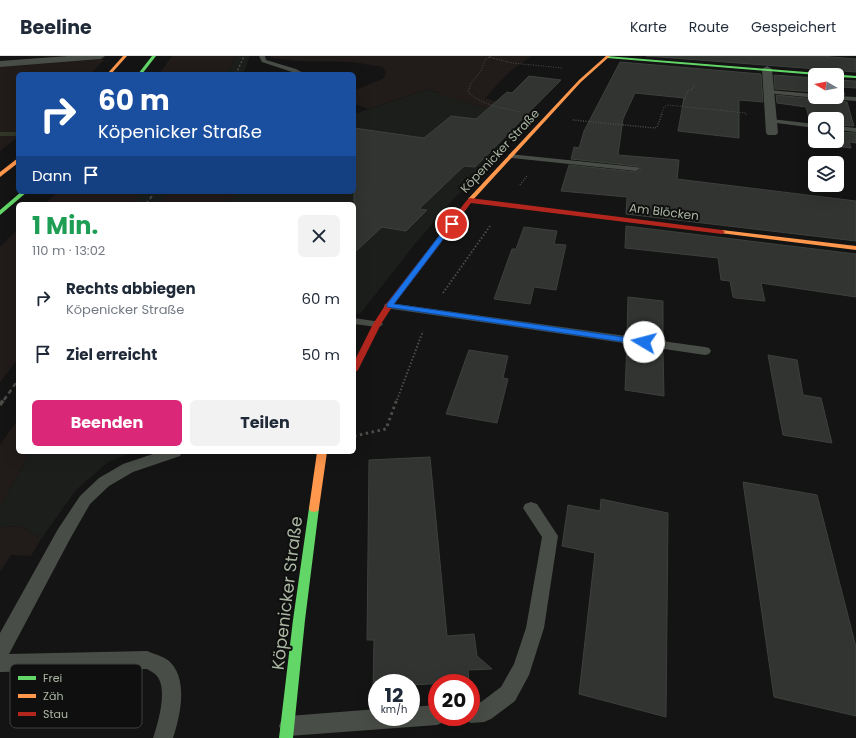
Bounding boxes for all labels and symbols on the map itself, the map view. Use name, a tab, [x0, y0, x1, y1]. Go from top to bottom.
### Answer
north arrow	[808, 68, 844, 104]
street label: Köpenicker Straße	[456, 105, 543, 196]
street label: Am Blöcken	[628, 199, 700, 224]
pin	[435, 207, 469, 241]
position arrow	[623, 321, 665, 363]
street label: Köpenicker Straße	[266, 515, 308, 671]
legend	[10, 664, 142, 728]
text: Frei	[43, 670, 62, 686]
speed limit sign: 20	[428, 674, 480, 726]
text: Zäh	[43, 688, 63, 704]
text: Stau	[43, 706, 68, 722]

